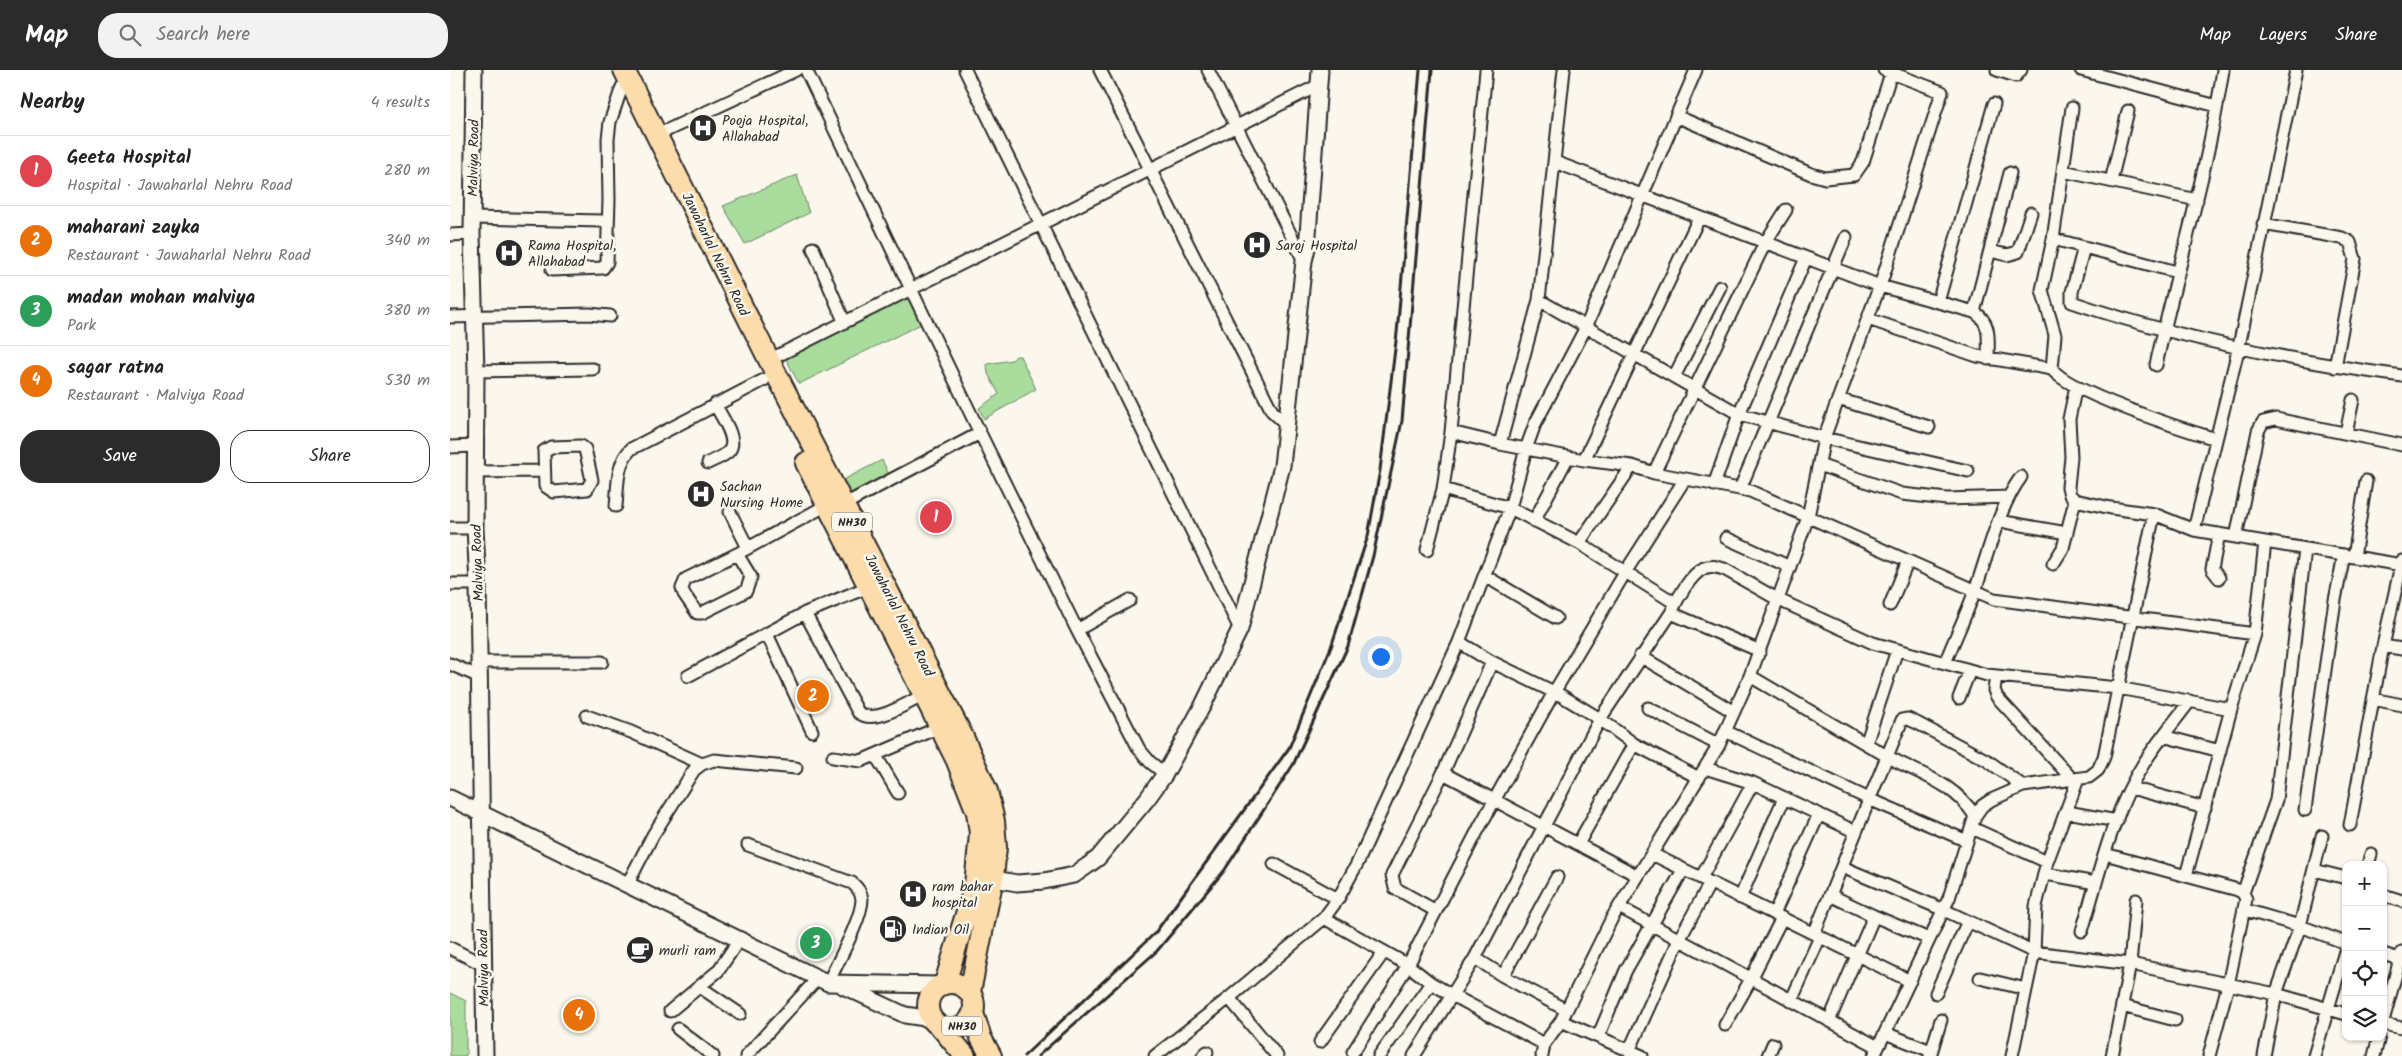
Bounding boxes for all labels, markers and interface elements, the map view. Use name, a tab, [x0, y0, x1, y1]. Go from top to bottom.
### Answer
search box	[98, 13, 448, 58]
text: Map	[25, 16, 68, 55]
text: Search here	[156, 20, 250, 50]
icon: search	[116, 21, 144, 49]
text: Map	[2200, 21, 2231, 50]
text: Layers	[2259, 21, 2307, 50]
text: Share	[2335, 21, 2377, 50]
text: Nearby	[20, 86, 85, 119]
text: 4 results	[371, 90, 430, 115]
place label: Pooja Hospital, Allahabad	[722, 110, 808, 148]
hospital icon: Pooja Hospital, Allahabad	[688, 113, 718, 143]
street label: Malviya Road	[462, 118, 486, 197]
text: Geeta Hospital	[67, 143, 191, 173]
text: 1	[34, 158, 38, 183]
text: 280 m	[384, 158, 430, 183]
text: Hospital · Jawaharlal Nehru Road	[67, 173, 292, 198]
street label: Jawaharlal Nehru Road	[676, 189, 755, 321]
text: maharani zayka	[67, 213, 200, 243]
text: 2	[31, 228, 41, 253]
text: 340 m	[385, 228, 430, 253]
hospital icon: Saroj Hospital	[1242, 230, 1272, 260]
place label: Rama Hospital, Allahabad	[528, 235, 616, 273]
place label: Saroj Hospital	[1276, 235, 1358, 257]
hospital icon: Rama Hospital, Allahabad	[494, 238, 524, 268]
text: Restaurant · Jawaharlal Nehru Road	[67, 243, 310, 268]
text: madan mohan malviya	[67, 283, 255, 313]
text: 3	[32, 298, 40, 323]
text: 380 m	[384, 298, 430, 323]
text: Park	[67, 313, 96, 338]
text: sagar ratna	[67, 353, 164, 383]
text: 4	[32, 368, 40, 393]
text: 530 m	[385, 368, 430, 393]
text: Restaurant · Malviya Road	[67, 383, 244, 408]
button: Save	[20, 430, 220, 483]
button: Share	[230, 430, 430, 483]
place label: Sachan Nursing Home	[720, 476, 804, 514]
hospital icon: Sachan Nursing Home	[686, 479, 716, 509]
pin: 1	[920, 498, 952, 536]
road number: NH30	[832, 512, 872, 532]
street label: Malviya Road	[466, 523, 490, 602]
street label: Jawaharlal Nehru Road	[859, 550, 940, 682]
your location	[1368, 644, 1394, 670]
pin: 2	[797, 677, 829, 715]
map controls	[2342, 861, 2387, 1041]
button: +	[2342, 861, 2387, 906]
place label: ram bahar hospital	[932, 876, 994, 914]
hospital icon: ram bahar hospital	[898, 879, 928, 909]
button: −	[2342, 906, 2387, 951]
fuel station icon: Indian Oil	[878, 914, 908, 944]
place label: Indian Oil	[912, 919, 970, 941]
pin: 3	[800, 924, 832, 962]
street label: Malviya Road	[472, 928, 496, 1007]
cafe icon: murli ram	[625, 935, 655, 965]
place label: murli ram	[659, 940, 716, 962]
button: locate	[2342, 951, 2387, 996]
pin: 4	[563, 996, 595, 1034]
button: layers	[2342, 996, 2387, 1041]
road number: NH30	[942, 1016, 982, 1036]

